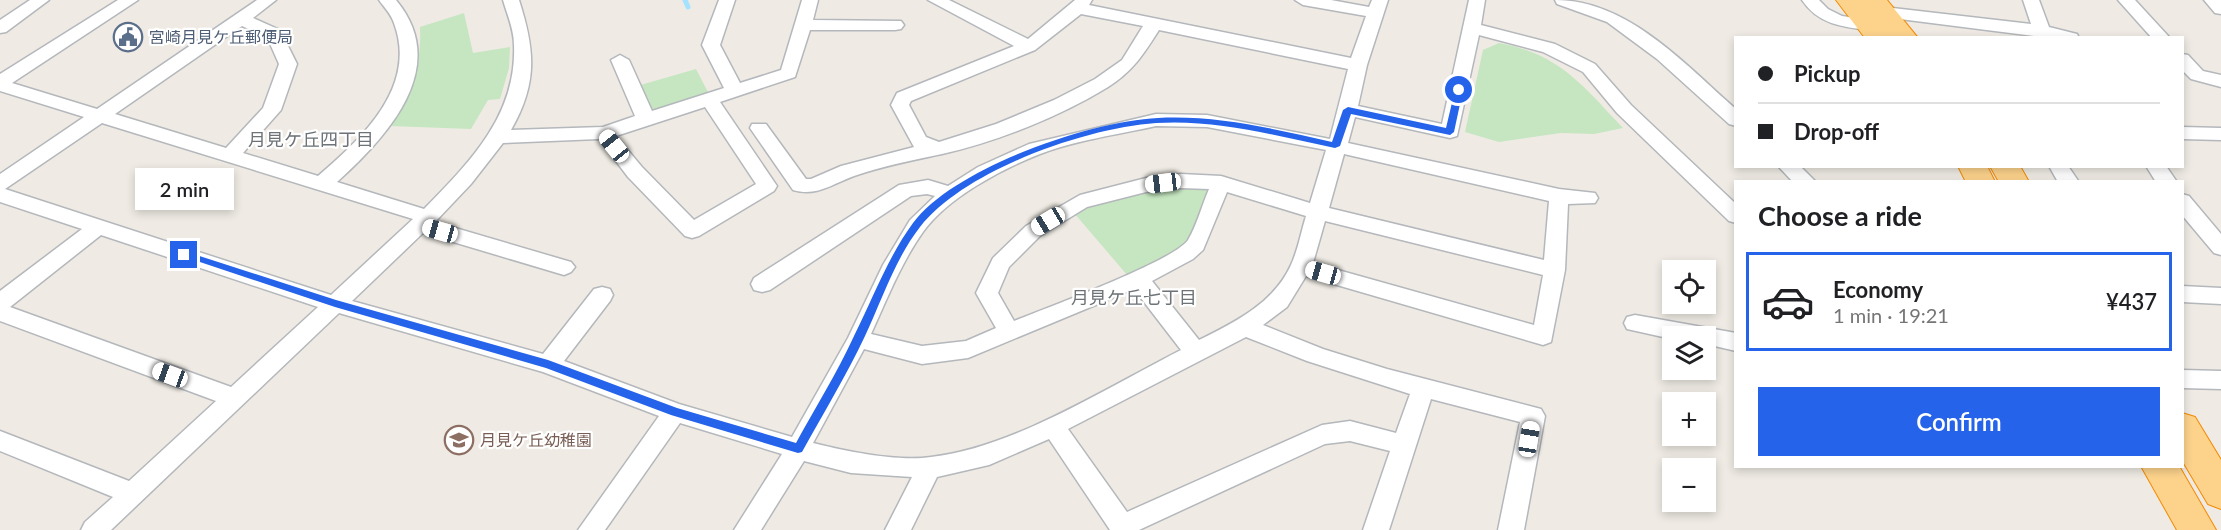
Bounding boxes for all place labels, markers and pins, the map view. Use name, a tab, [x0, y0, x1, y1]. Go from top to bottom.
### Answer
public building icon: 宮崎月見ケ丘郵便局	[112, 21, 144, 53]
place label: 宮崎月見ケ丘郵便局	[149, 27, 293, 46]
school or university icon: 月見ケ丘幼稚園	[443, 424, 475, 456]
place label: 月見ケ丘幼稚園	[480, 430, 592, 449]

